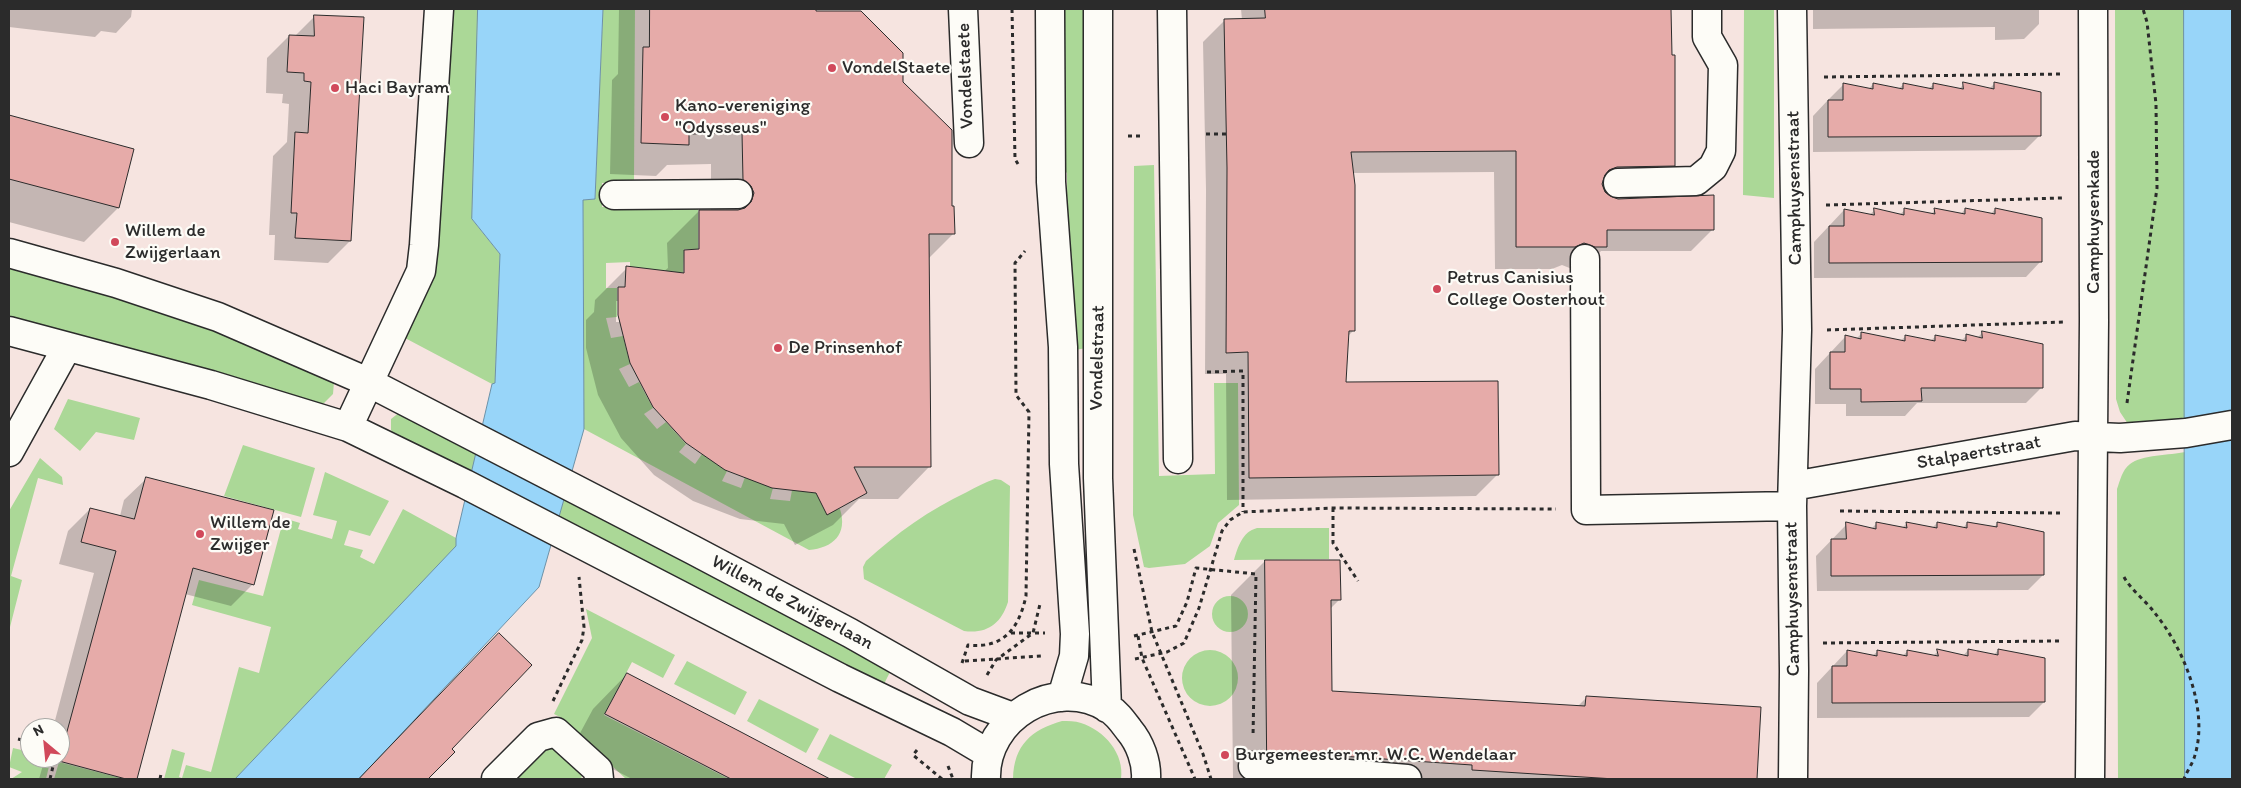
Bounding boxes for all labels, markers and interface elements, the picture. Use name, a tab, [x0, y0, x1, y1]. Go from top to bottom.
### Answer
street label: Vondelstaete	[953, 23, 979, 129]
place label: VondelStaete	[842, 57, 950, 79]
marker: VondelStaete	[826, 62, 838, 74]
place label: Haci Bayram	[345, 77, 450, 99]
marker: Haci Bayram	[329, 82, 341, 94]
place label: Kano-vereniging "Odysseus"	[675, 95, 810, 139]
street label: Camphuysenstraat	[1782, 110, 1808, 266]
marker: Kano-vereniging "Odysseus"	[659, 111, 671, 123]
street label: Camphuysenkade	[2083, 150, 2105, 294]
place label: Willem de Zwijgerlaan	[125, 220, 220, 264]
marker: Willem de Zwijgerlaan	[109, 236, 121, 248]
place label: Petrus Canisius College Oosterhout	[1447, 267, 1605, 311]
marker: Petrus Canisius College Oosterhout	[1431, 283, 1443, 295]
street label: Vondelstraat	[1086, 305, 1110, 411]
place label: De Prinsenhof	[788, 337, 902, 359]
marker: De Prinsenhof	[772, 342, 784, 354]
street label: Stalpaertstraat	[1915, 431, 2043, 475]
place label: Willem de Zwijger	[210, 512, 291, 556]
street label: Camphuysenstraat	[1780, 521, 1806, 677]
marker: Willem de Zwijger	[194, 528, 206, 540]
street label: Willem de Zwijgerlaan	[707, 551, 877, 655]
north arrow	[20, 718, 70, 768]
text: N	[30, 720, 46, 740]
place label: Burgemeester mr. W.C. Wendelaar	[1235, 744, 1516, 766]
marker: Burgemeester mr. W.C. Wendelaar	[1219, 749, 1231, 761]

